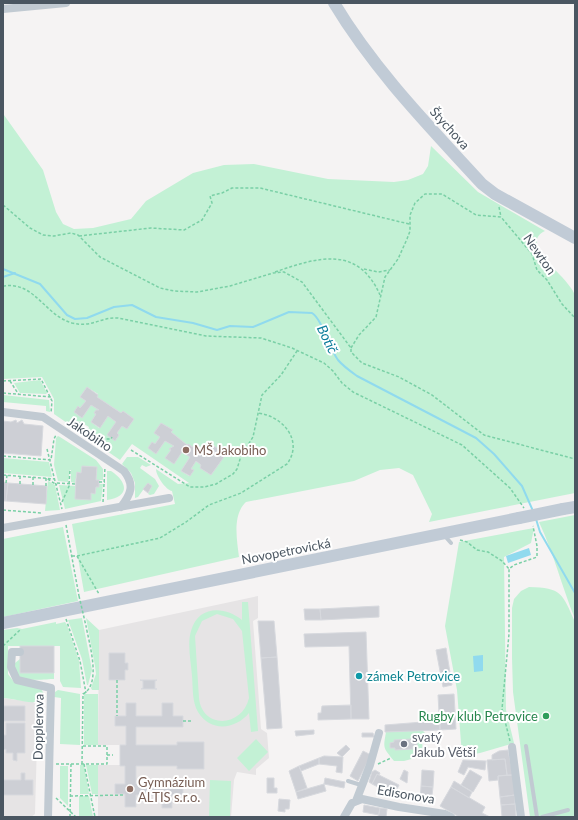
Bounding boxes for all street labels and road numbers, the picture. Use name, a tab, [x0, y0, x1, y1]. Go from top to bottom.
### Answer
street label: Štychova	[427, 103, 473, 153]
street label: Newton	[520, 231, 560, 277]
street label: Jakobiho	[65, 413, 115, 455]
street label: Novopetrovická	[240, 535, 332, 567]
street label: Dopplerova	[29, 694, 47, 760]
street label: Edisonova	[376, 781, 436, 807]

